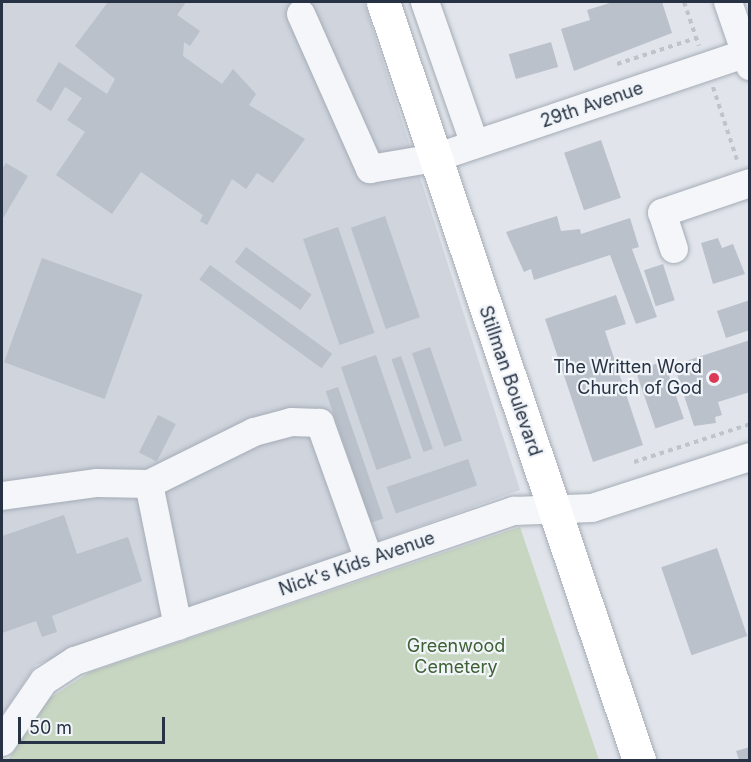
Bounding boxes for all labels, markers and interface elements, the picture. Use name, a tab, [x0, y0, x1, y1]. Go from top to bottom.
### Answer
street label: 29th Avenue	[538, 77, 646, 133]
street label: Stillman Boulevard	[474, 303, 546, 459]
place label: The Written Word Church of God	[553, 357, 702, 400]
marker: The Written Word Church of God	[707, 371, 721, 385]
street label: Nick's Kids Avenue	[276, 527, 438, 601]
park label: Greenwood Cemetery	[407, 636, 505, 678]
scale bar	[21, 705, 168, 743]
text: 50 m	[29, 717, 72, 738]

